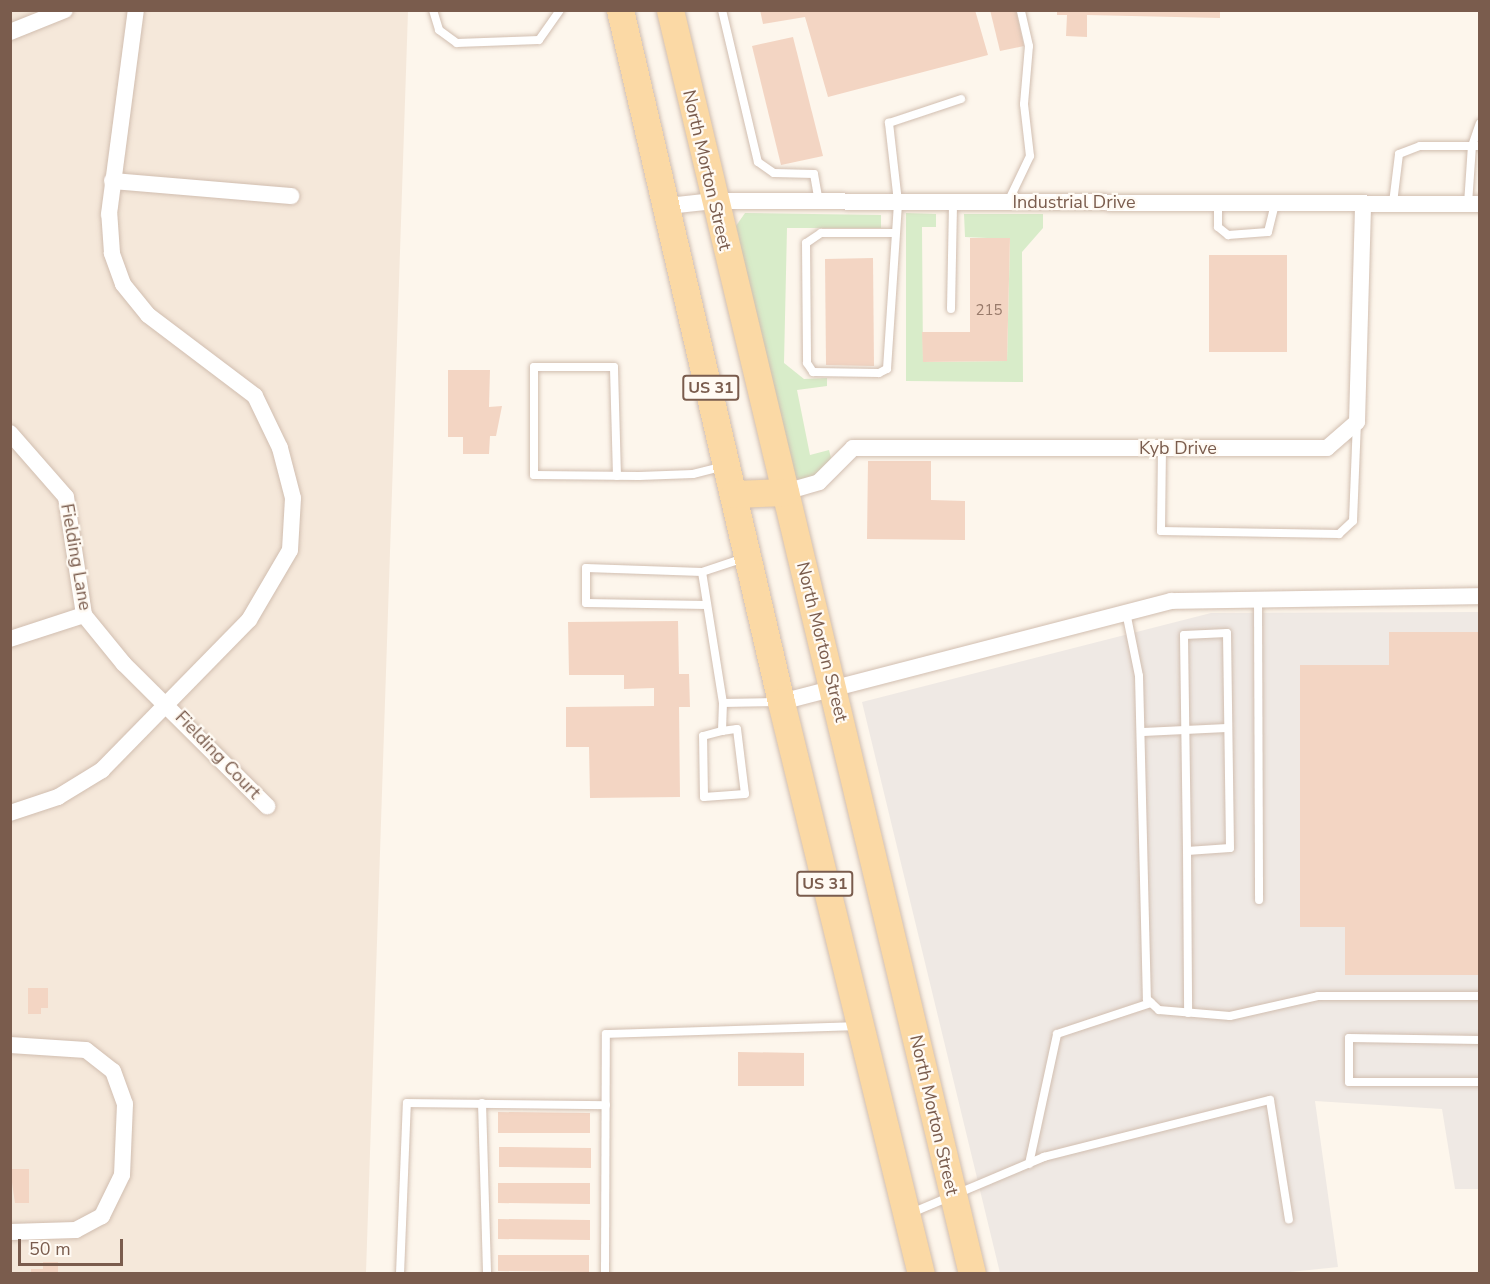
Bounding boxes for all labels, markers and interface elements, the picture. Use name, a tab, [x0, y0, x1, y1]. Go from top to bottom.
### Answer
street label: North Morton Street	[678, 88, 736, 252]
street label: Industrial Drive	[1012, 191, 1136, 213]
house number: 215	[976, 302, 1002, 320]
road number: US 31	[681, 375, 741, 401]
street label: Kyb Drive	[1139, 437, 1217, 459]
street label: Fielding Lane	[56, 502, 96, 612]
street label: North Morton Street	[792, 560, 852, 724]
street label: Fielding Court	[171, 707, 265, 803]
road number: US 31	[795, 871, 855, 897]
street label: North Morton Street	[905, 1033, 963, 1197]
scale bar	[21, 1227, 126, 1265]
text: 50 m	[29, 1237, 71, 1261]

